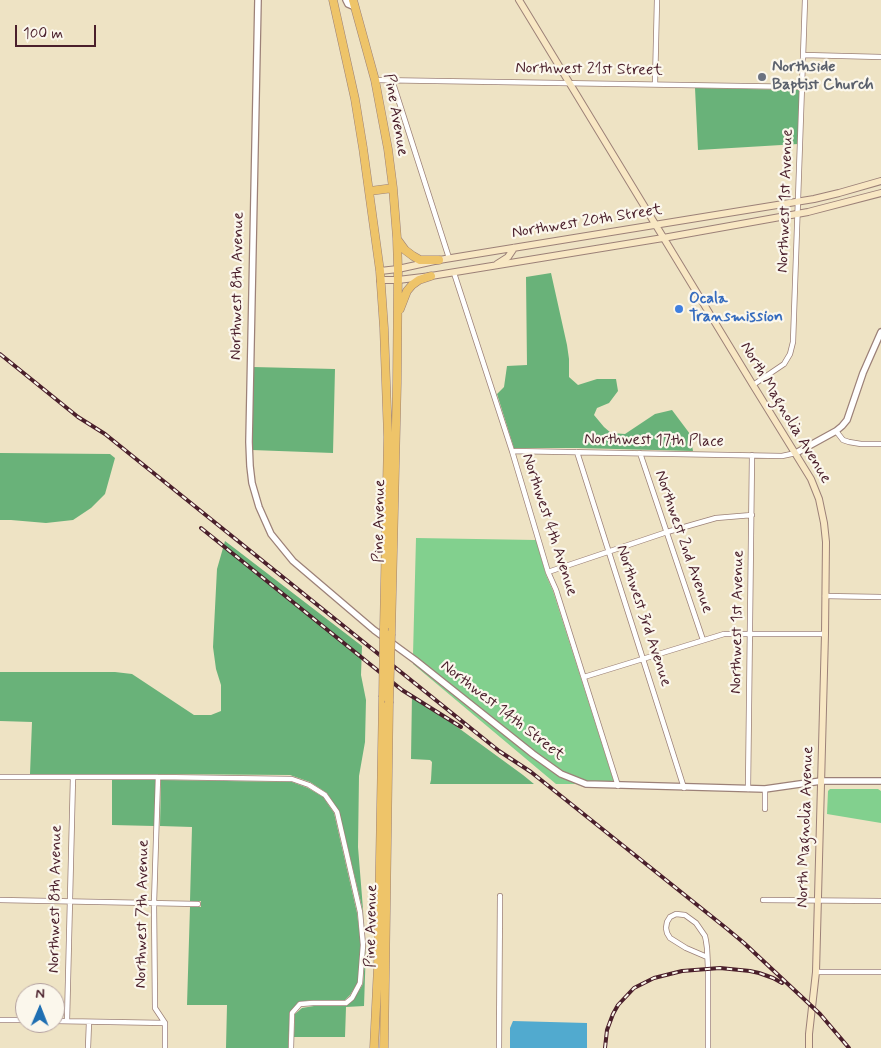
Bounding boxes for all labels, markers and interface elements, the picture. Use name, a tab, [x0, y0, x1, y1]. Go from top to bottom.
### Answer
scale bar	[18, 15, 99, 47]
text: 100 m	[23, 24, 63, 44]
place label: Northside Baptist Church	[772, 58, 874, 96]
street label: Northwest 21st Street	[515, 59, 663, 81]
marker: Northside Baptist Church	[756, 71, 768, 83]
street label: Pine Avenue	[378, 72, 412, 158]
street label: Northwest 1st Avenue	[774, 129, 798, 273]
street label: Northwest 20th Street	[510, 201, 664, 243]
street label: Northwest 8th Avenue	[227, 212, 249, 360]
place label: Ocala Transmission	[689, 290, 783, 328]
marker: Ocala Transmission	[673, 303, 685, 315]
street label: North Magnolia Avenue	[735, 339, 835, 487]
street label: Northwest 17th Place	[584, 430, 724, 452]
street label: Northwest 4th Avenue	[517, 451, 581, 599]
street label: Northwest 2nd Avenue	[650, 468, 716, 616]
street label: Pine Avenue	[370, 479, 390, 563]
street label: Northwest 3rd Avenue	[611, 543, 675, 689]
street label: Northwest 1st Avenue	[727, 550, 749, 694]
street label: Northwest 14th Street	[436, 657, 568, 765]
street label: North Magnolia Avenue	[794, 746, 818, 908]
street label: Northwest 8th Avenue	[45, 825, 67, 973]
street label: Northwest 7th Avenue	[132, 839, 154, 989]
street label: Pine Avenue	[362, 884, 382, 968]
north arrow	[15, 983, 65, 1033]
text: N	[35, 985, 45, 1003]

